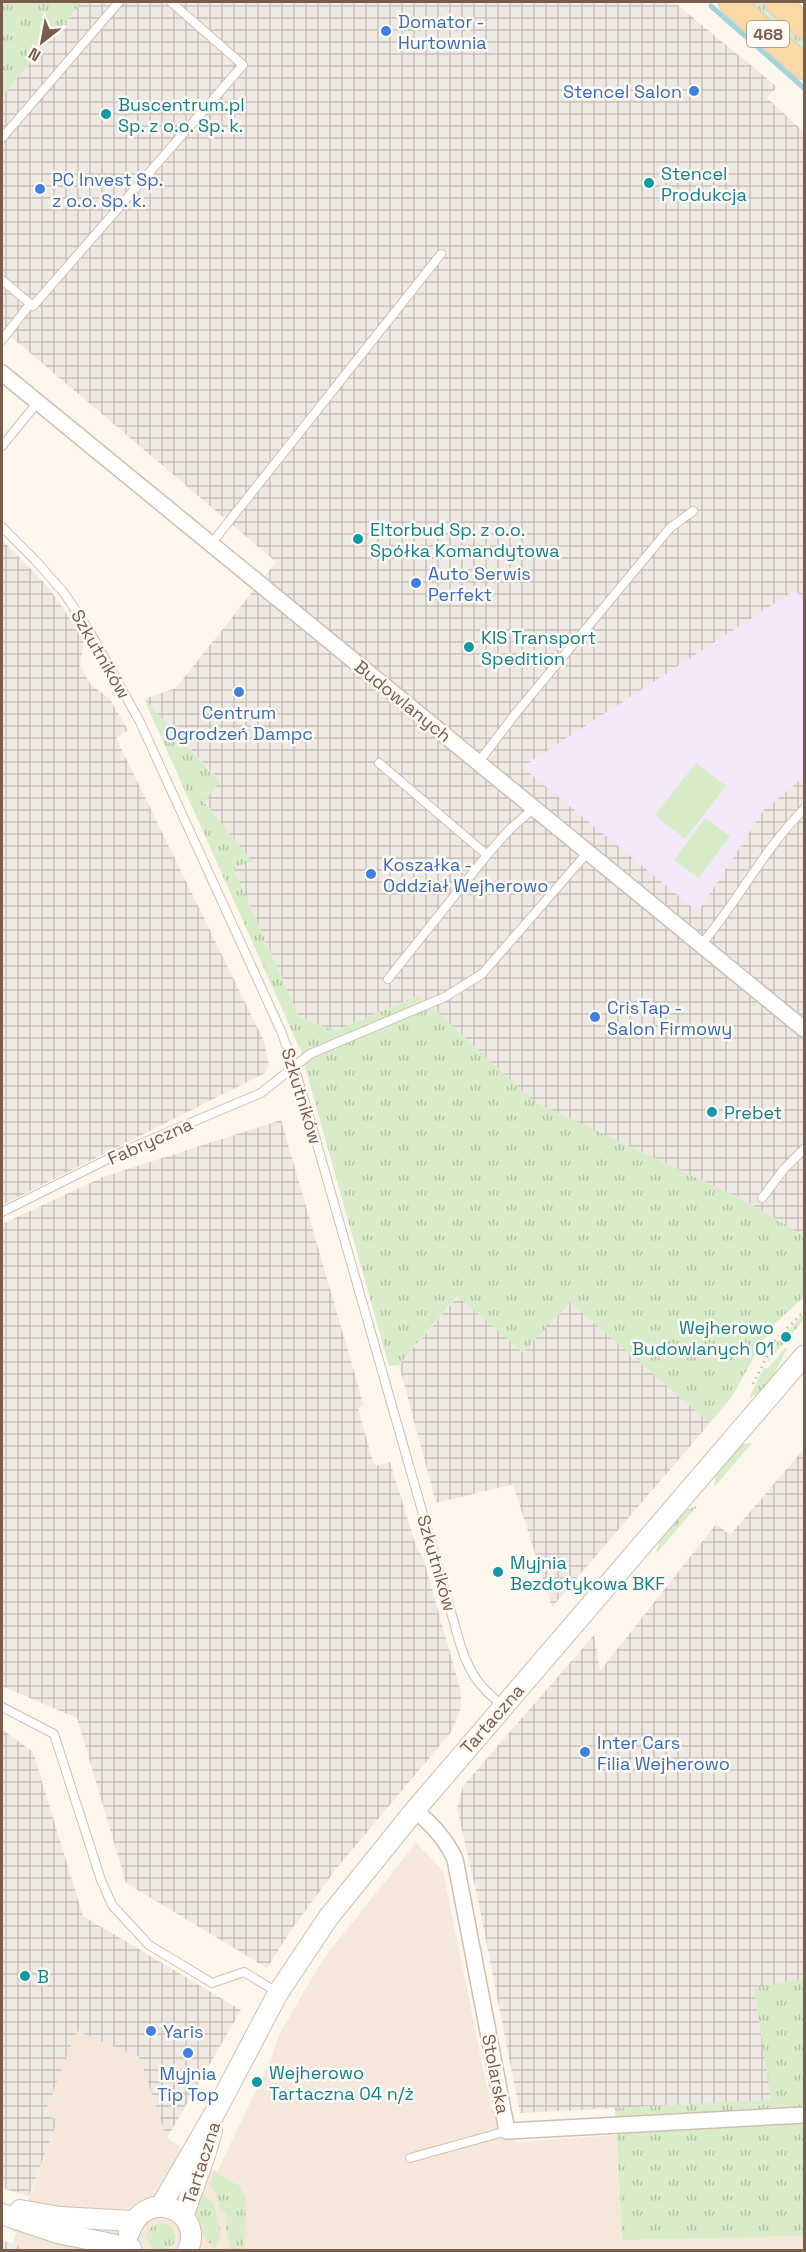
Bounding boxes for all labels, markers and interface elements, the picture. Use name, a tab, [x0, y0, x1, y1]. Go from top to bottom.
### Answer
place label: Domator - Hurtownia	[398, 10, 487, 54]
north arrow	[12, 12, 72, 72]
road number: 468	[747, 21, 789, 47]
marker: Domator - Hurtownia	[379, 24, 393, 38]
text: N	[25, 43, 45, 66]
place label: Stencel Salon	[563, 80, 682, 103]
marker: Stencel Salon	[687, 84, 701, 98]
place label: Buscentrum.pl Sp. z o.o. Sp. k.	[118, 93, 245, 137]
marker: Buscentrum.pl Sp. z o.o. Sp. k.	[99, 107, 113, 121]
place label: Stencel Produkcja	[661, 162, 747, 206]
place label: PC Invest Sp. z o.o. Sp. k.	[52, 168, 163, 212]
marker: Stencel Produkcja	[642, 176, 656, 190]
marker: PC Invest Sp. z o.o. Sp. k.	[33, 182, 47, 196]
place label: Eltorbud Sp. z o.o. Spółka Komandytowa	[370, 518, 560, 562]
marker: Eltorbud Sp. z o.o. Spółka Komandytowa	[351, 532, 365, 546]
place label: Auto Serwis Perfekt	[428, 562, 531, 606]
marker: Auto Serwis Perfekt	[409, 576, 423, 590]
street label: Szkutników	[66, 605, 136, 703]
place label: KIS Transport Spedition	[481, 626, 596, 670]
marker: KIS Transport Spedition	[462, 640, 476, 654]
street label: Budowlanych	[350, 655, 456, 747]
marker: Centrum Ogrodzeń Dampc	[232, 685, 246, 699]
place label: Centrum Ogrodzeń Dampc	[165, 701, 313, 745]
place label: Koszałka - Oddział Wejherowo	[383, 853, 548, 897]
marker: Koszałka - Oddział Wejherowo	[364, 867, 378, 881]
place label: CrisTap - Salon Firmowy	[607, 996, 732, 1040]
marker: CrisTap - Salon Firmowy	[588, 1010, 602, 1024]
street label: Szkutników	[276, 1045, 328, 1147]
place label: Prebet	[724, 1101, 782, 1124]
marker: Prebet	[705, 1105, 719, 1119]
street label: Fabryczna	[104, 1112, 196, 1170]
place label: Wejherowo Budowlanych 01	[632, 1316, 774, 1360]
marker: Wejherowo Budowlanych 01	[779, 1330, 793, 1344]
street label: Szkutników	[412, 1512, 462, 1614]
place label: Myjnia Bezdotykowa BKF	[510, 1551, 665, 1595]
marker: Myjnia Bezdotykowa BKF	[491, 1565, 505, 1579]
street label: Tartaczna	[455, 1679, 529, 1759]
place label: Inter Cars Filia Wejherowo	[597, 1731, 730, 1775]
marker: Inter Cars Filia Wejherowo	[578, 1745, 592, 1759]
place label: B	[37, 1965, 49, 1988]
marker: B	[18, 1969, 32, 1983]
place label: Yaris	[163, 2020, 204, 2043]
marker: Yaris	[144, 2024, 158, 2038]
street label: Stolarska	[477, 2032, 515, 2116]
marker: Myjnia Tip Top	[181, 2046, 195, 2060]
place label: Wejherowo Tartaczna 04 n/ż	[269, 2061, 414, 2105]
place label: Myjnia Tip Top	[157, 2062, 219, 2106]
marker: Wejherowo Tartaczna 04 n/ż	[250, 2075, 264, 2089]
street label: Tartaczna	[177, 2119, 225, 2207]

